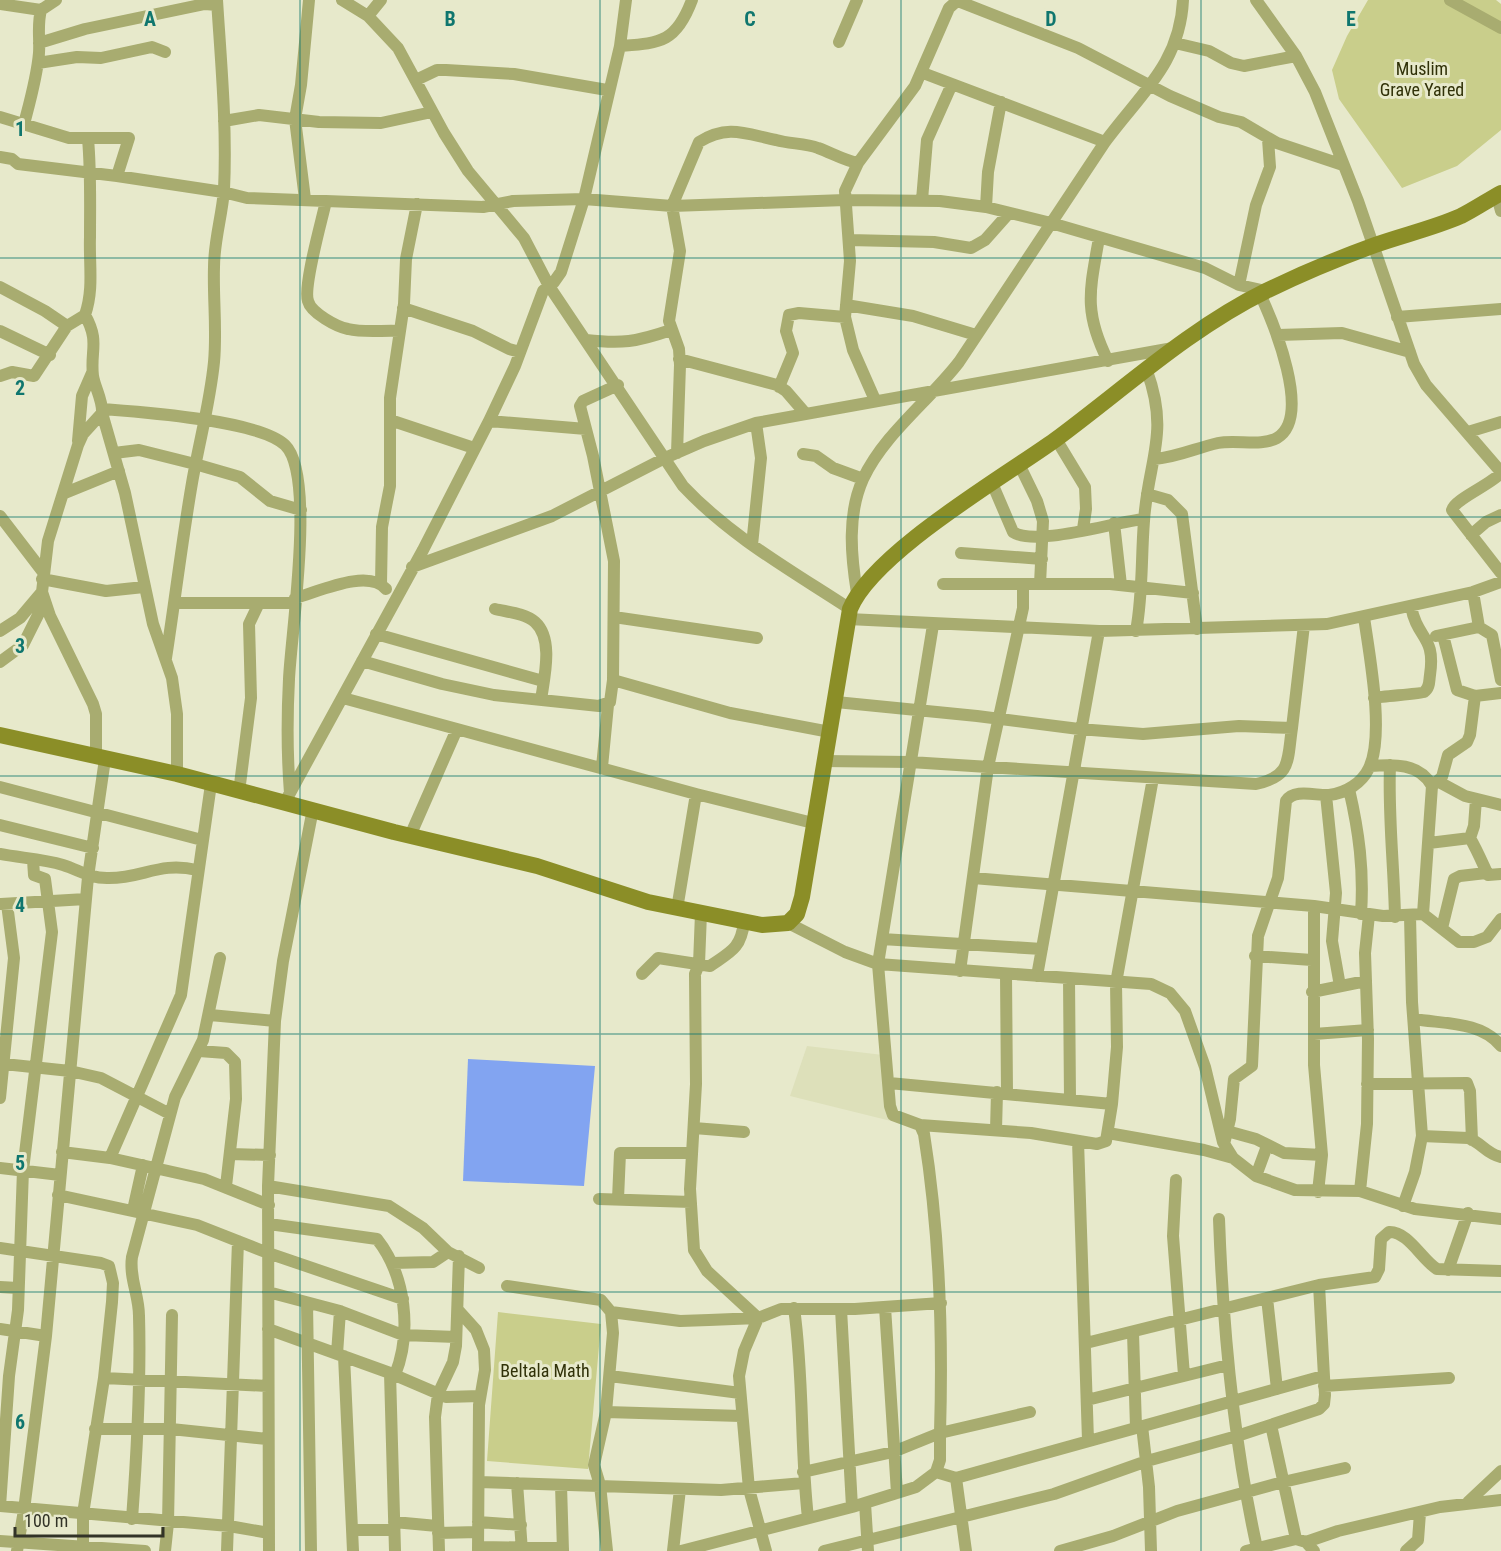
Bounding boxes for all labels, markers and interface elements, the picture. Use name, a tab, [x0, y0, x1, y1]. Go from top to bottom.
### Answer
text: A	[144, 7, 156, 31]
text: B	[444, 7, 456, 31]
text: C	[744, 7, 756, 31]
text: D	[1045, 7, 1057, 31]
text: E	[1346, 7, 1356, 31]
park label: Muslim Grave Yared	[1380, 58, 1464, 100]
text: 1	[15, 117, 25, 141]
text: 2	[15, 376, 25, 400]
text: 3	[15, 634, 25, 658]
text: 4	[15, 893, 25, 917]
text: 5	[15, 1151, 25, 1175]
park label: Beltala Math	[500, 1360, 590, 1381]
text: 6	[15, 1410, 25, 1434]
scale bar	[15, 1500, 164, 1538]
text: 100 m	[24, 1510, 68, 1531]

